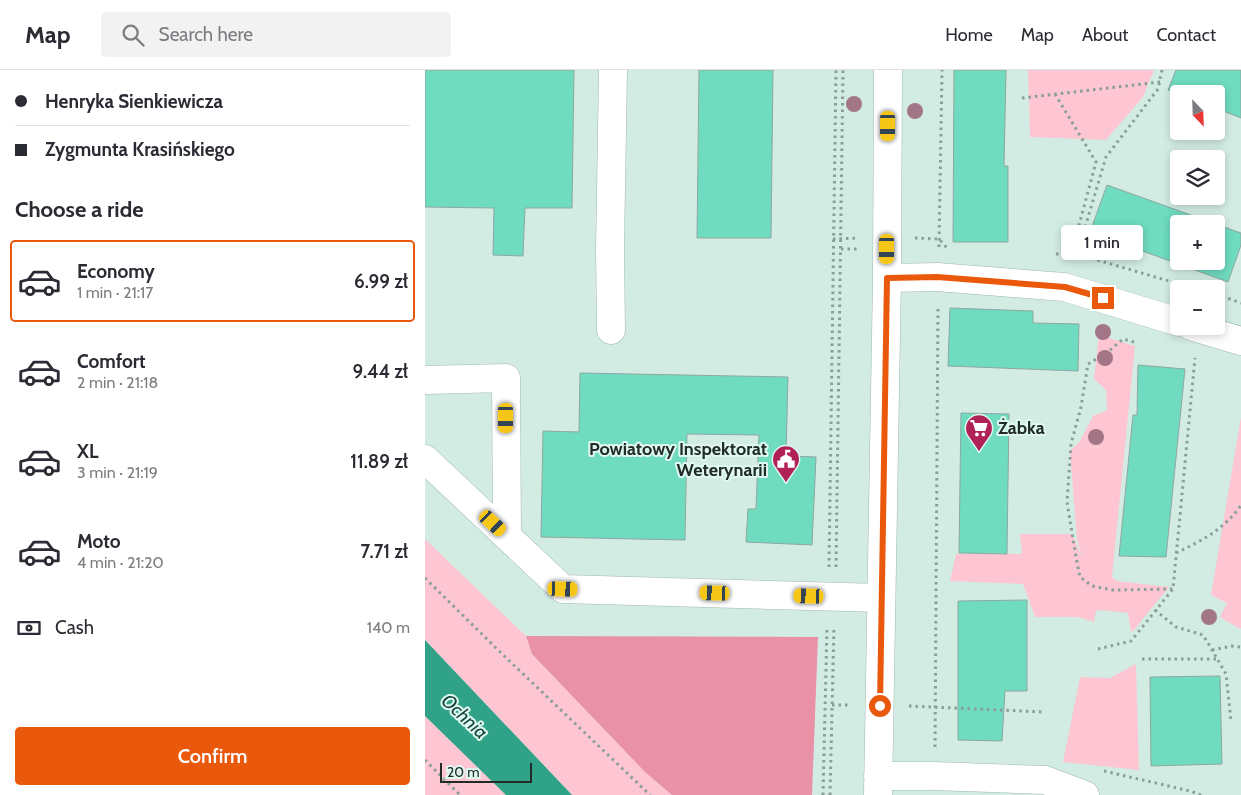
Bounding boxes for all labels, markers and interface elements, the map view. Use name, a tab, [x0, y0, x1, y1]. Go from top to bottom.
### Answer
search box	[101, 12, 451, 57]
text: Map	[25, 20, 71, 49]
icon: search	[119, 21, 147, 49]
text: Search here	[159, 23, 253, 46]
text: Home	[945, 24, 993, 46]
text: Map	[1021, 24, 1054, 46]
text: About	[1082, 24, 1128, 46]
text: Contact	[1156, 24, 1216, 46]
north arrow	[1170, 85, 1225, 140]
map controls	[1170, 85, 1225, 335]
text: Henryka Sienkiewicza	[45, 90, 223, 113]
car	[880, 111, 895, 141]
text: Zygmunta Krasińskiego	[45, 138, 235, 161]
button: layers	[1170, 150, 1225, 205]
text: Choose a ride	[15, 196, 144, 223]
button: +	[1170, 215, 1225, 270]
callout: 1 min	[1062, 226, 1144, 260]
text: 1 min	[1084, 233, 1120, 252]
car	[879, 234, 894, 264]
icon: car	[17, 259, 62, 304]
text: Economy	[77, 260, 155, 283]
text: 6.99 zł	[354, 270, 408, 293]
button: −	[1170, 280, 1225, 335]
text: 1 min · 21:17	[77, 283, 153, 302]
route end	[1092, 287, 1114, 309]
icon: car	[17, 349, 62, 394]
text: Comfort	[77, 350, 146, 373]
text: 9.44 zł	[353, 360, 408, 383]
text: 2 min · 21:18	[77, 373, 158, 392]
car	[498, 403, 513, 433]
supermarket icon: Żabka	[964, 413, 994, 452]
place label: Żabka	[998, 417, 1045, 439]
place label: Powiatowy Inspektorat Weterynarii	[589, 438, 767, 481]
icon: car	[17, 439, 62, 484]
text: XL	[77, 440, 98, 463]
public building icon: Powiatowy Inspektorat Weterynarii	[771, 444, 801, 483]
text: 11.89 zł	[350, 450, 408, 473]
text: 3 min · 21:19	[77, 463, 158, 482]
car	[476, 507, 509, 539]
icon: car	[17, 529, 62, 574]
text: Moto	[77, 530, 121, 553]
text: 7.71 zł	[361, 540, 408, 563]
text: 4 min · 21:20	[77, 553, 164, 572]
car	[547, 581, 578, 597]
car	[699, 585, 730, 601]
car	[793, 588, 824, 604]
icon: cash	[15, 614, 43, 642]
text: Cash	[55, 616, 94, 639]
text: 140 m	[367, 618, 410, 637]
water label: Ochnia	[437, 689, 493, 744]
route start	[869, 695, 891, 717]
button: Confirm	[15, 727, 410, 785]
scale bar	[440, 760, 533, 783]
text: 20 m	[447, 763, 480, 781]

